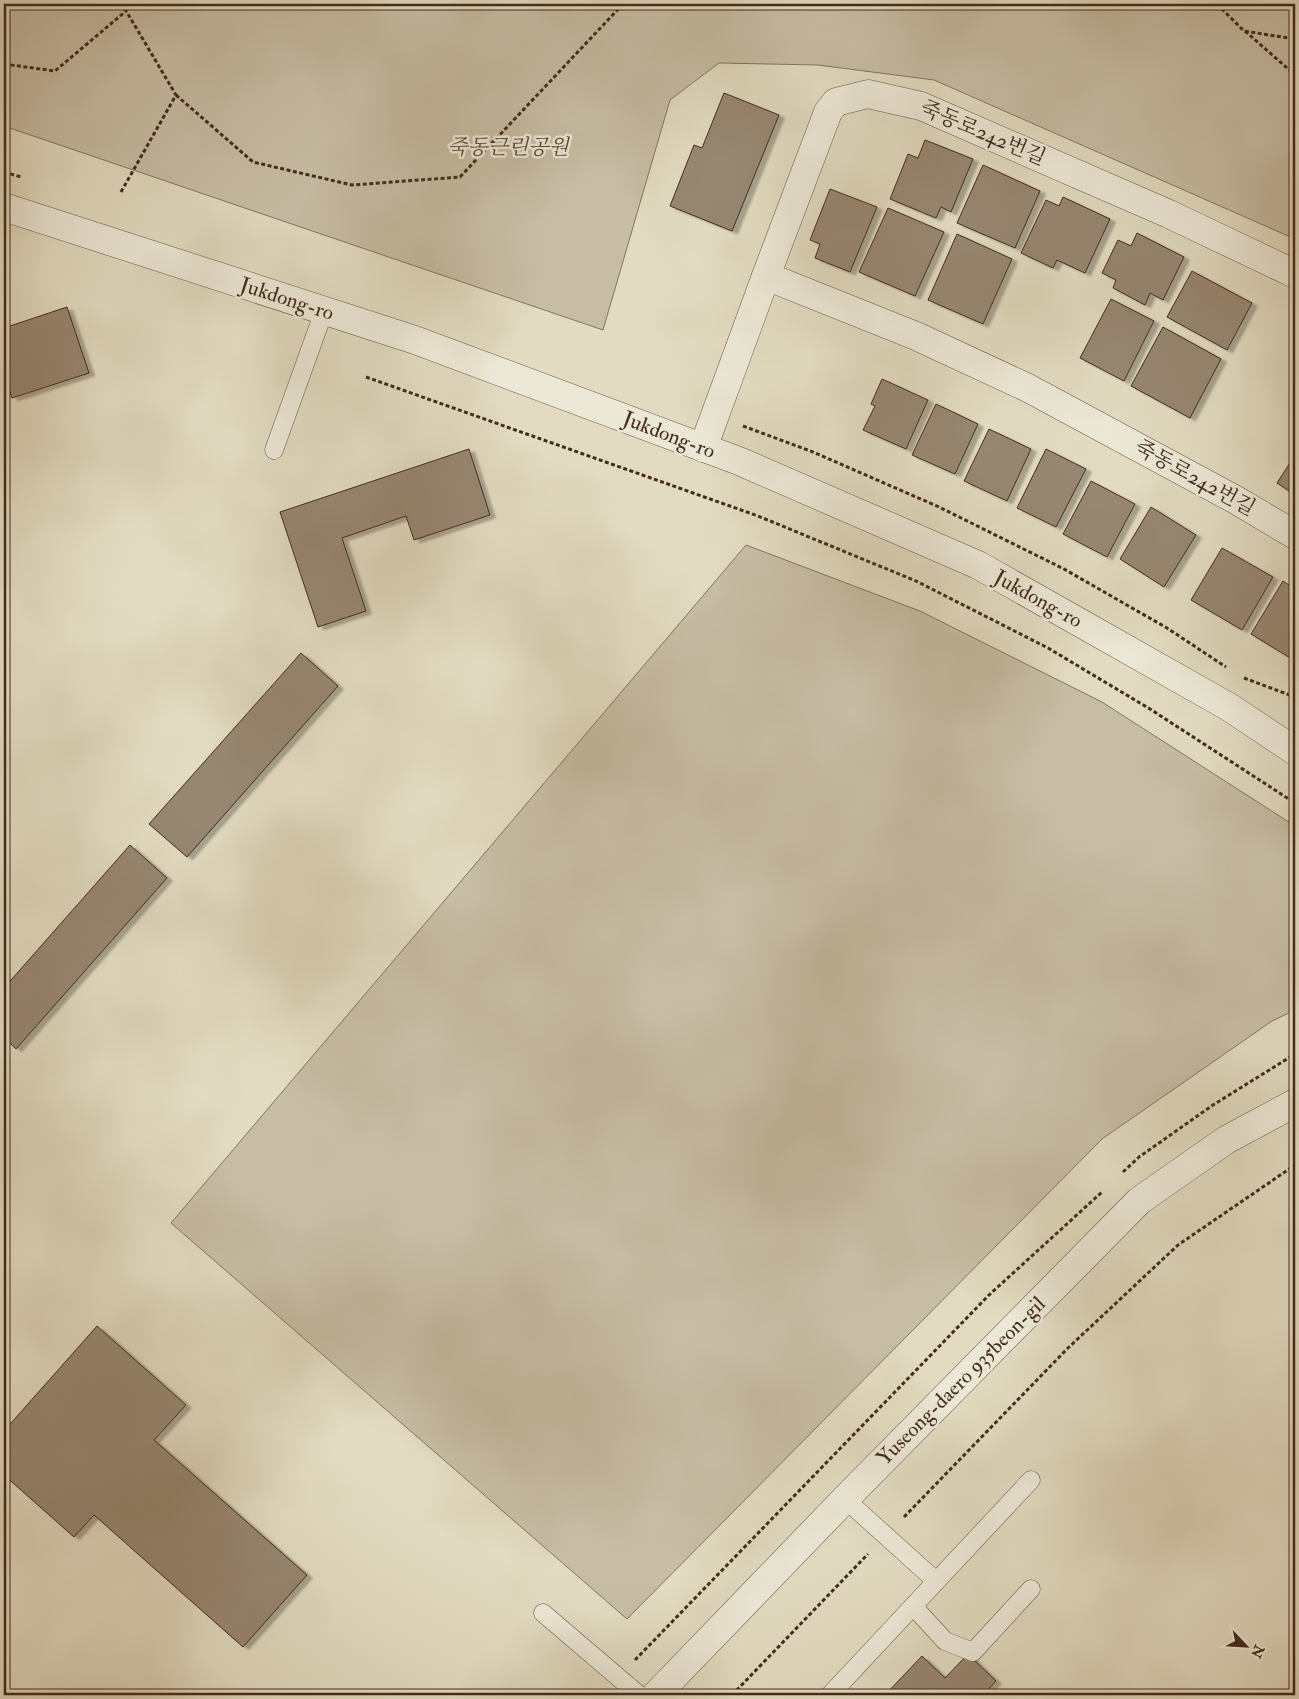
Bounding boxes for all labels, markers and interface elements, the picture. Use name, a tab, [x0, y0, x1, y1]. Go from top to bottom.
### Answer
street label: 죽동로242번길	[916, 94, 1050, 172]
park label: 죽동근린공원	[447, 134, 571, 161]
street label: Jukdong-ro	[236, 271, 337, 327]
street label: Jukdong-ro	[618, 405, 719, 465]
street label: 죽동로242번길	[1130, 434, 1260, 522]
street label: Jukdong-ro	[988, 563, 1087, 634]
street label: Yuseong-daero 935beon-gil	[871, 1290, 1052, 1471]
north arrow	[1222, 1622, 1272, 1672]
text: N	[1247, 1641, 1268, 1661]

